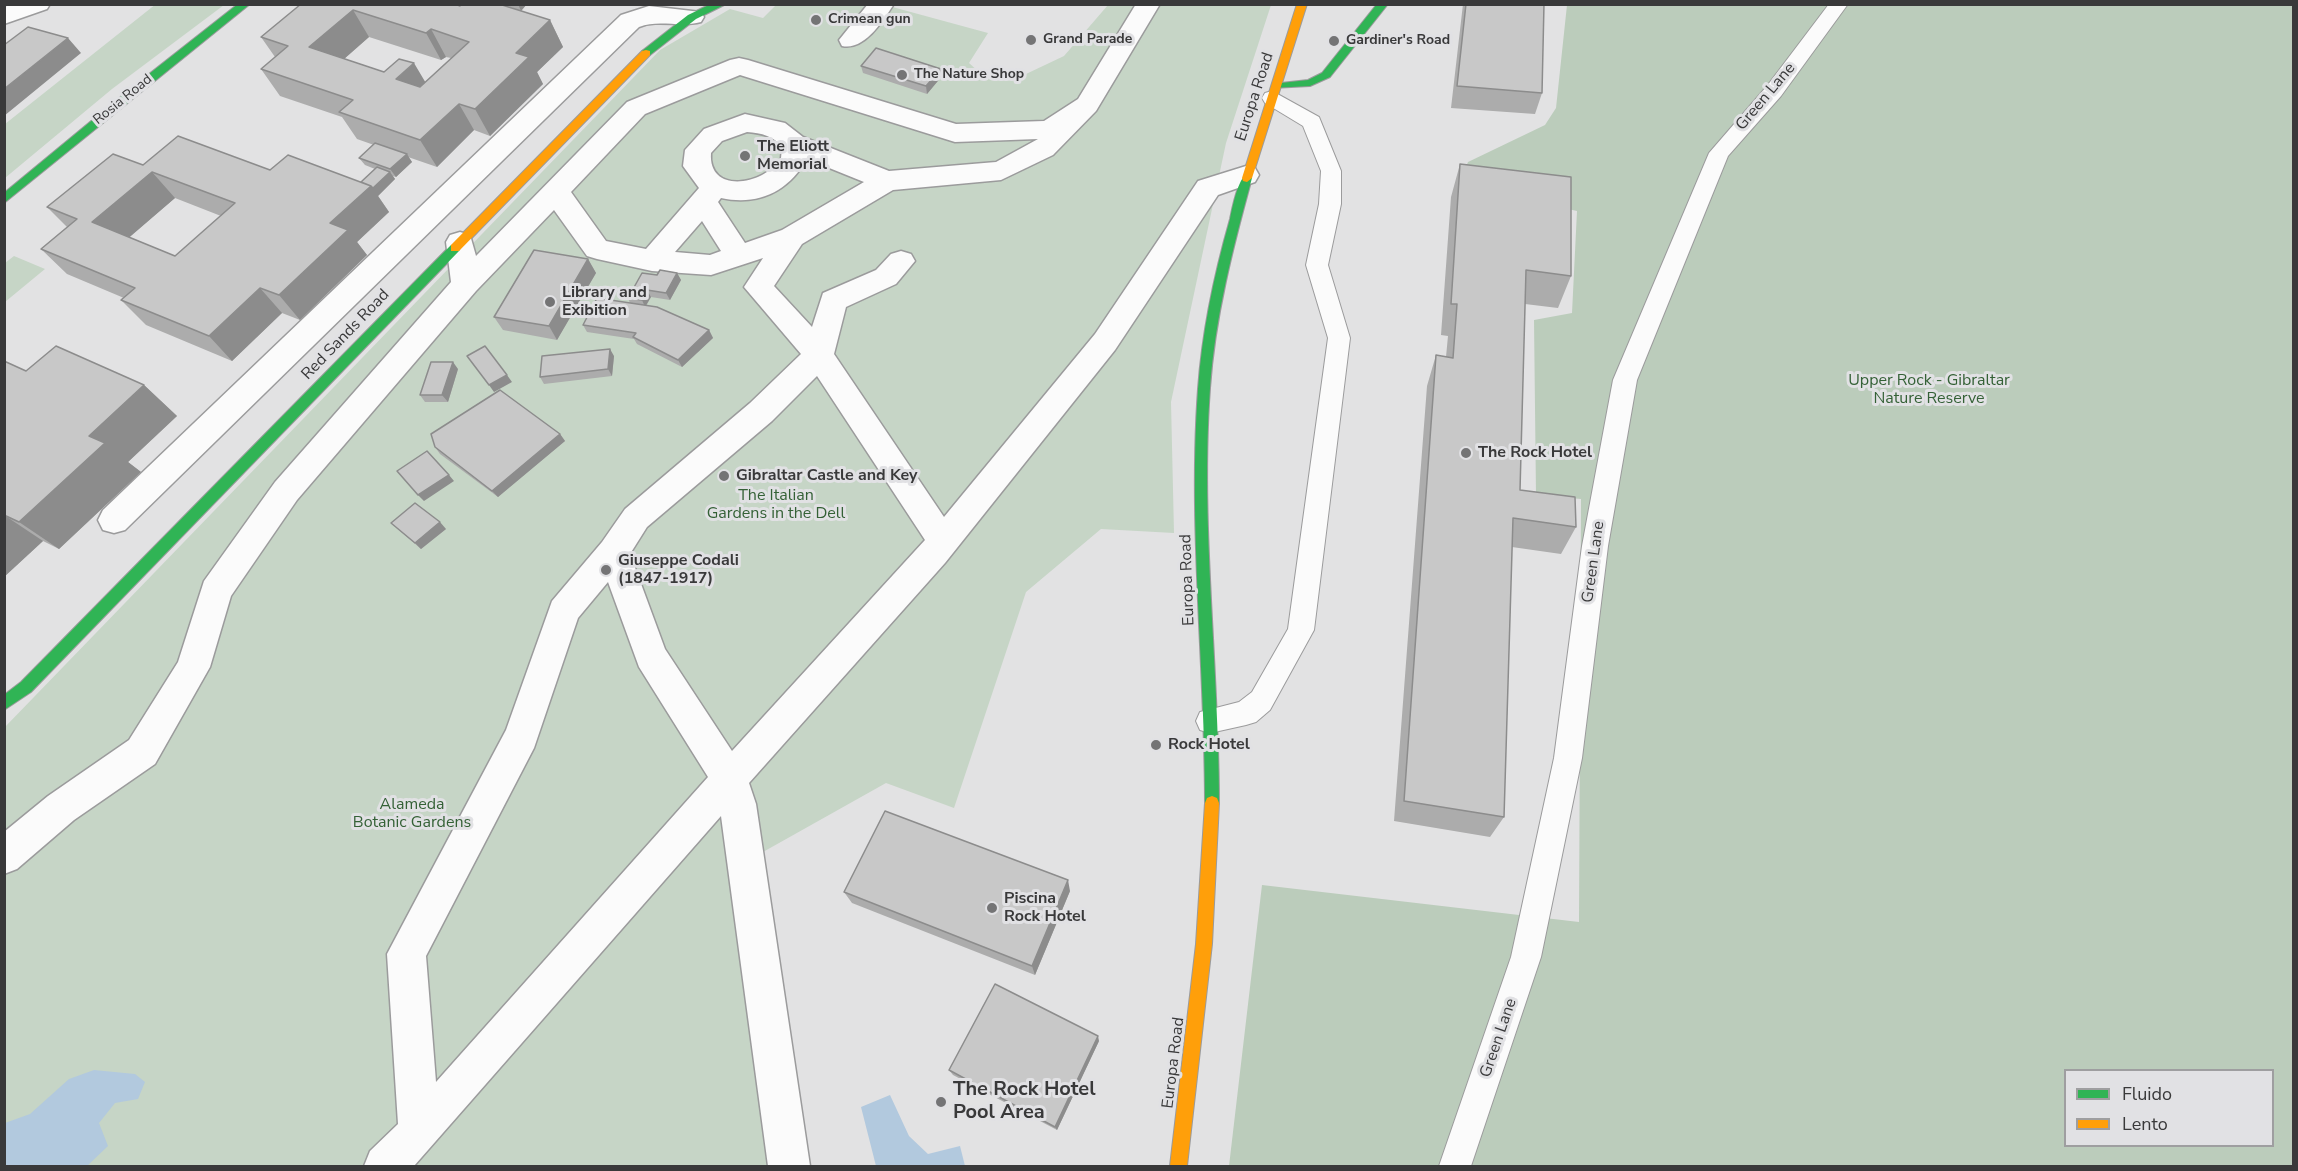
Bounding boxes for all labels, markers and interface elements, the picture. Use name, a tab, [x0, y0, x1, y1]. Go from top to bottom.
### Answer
place label: Crimean gun	[828, 12, 911, 28]
marker: Crimean gun	[809, 13, 823, 27]
place label: Grand Parade	[1043, 32, 1132, 48]
marker: Grand Parade	[1024, 33, 1038, 47]
place label: Gardiner's Road	[1346, 33, 1450, 49]
marker: Gardiner's Road	[1327, 34, 1341, 48]
street label: Europa Road	[1232, 50, 1278, 144]
street label: Green Lane	[1732, 59, 1800, 135]
place label: The Nature Shop	[914, 67, 1024, 83]
marker: The Nature Shop	[895, 68, 909, 82]
street label: Rosia Road	[90, 71, 156, 129]
place label: The Eliott Memorial	[757, 137, 829, 175]
marker: The Eliott Memorial	[738, 149, 752, 163]
place label: Library and Exibition	[562, 283, 647, 321]
street label: Red Sands Road	[298, 286, 394, 384]
marker: Library and Exibition	[543, 295, 557, 309]
park label: Upper Rock - Gibraltar Nature Reserve	[1848, 371, 2010, 409]
place label: The Rock Hotel	[1478, 443, 1592, 463]
marker: The Rock Hotel	[1459, 446, 1473, 460]
place label: Gibraltar Castle and Key	[736, 466, 917, 486]
marker: Gibraltar Castle and Key	[717, 469, 731, 483]
park label: The Italian Gardens in the Dell	[707, 486, 845, 524]
street label: Green Lane	[1579, 520, 1609, 604]
street label: Europa Road	[1177, 534, 1199, 626]
place label: Giuseppe Codali (1847-1917)	[618, 551, 739, 589]
marker: Giuseppe Codali (1847-1917)	[599, 563, 613, 577]
place label: Rock Hotel	[1168, 735, 1250, 755]
marker: Rock Hotel	[1149, 738, 1163, 752]
park label: Alameda Botanic Gardens	[353, 795, 471, 833]
place label: Piscina Rock Hotel	[1004, 889, 1086, 927]
marker: Piscina Rock Hotel	[985, 901, 999, 915]
street label: Green Lane	[1477, 996, 1521, 1080]
street label: Europa Road	[1159, 1016, 1189, 1110]
legend	[2064, 1069, 2274, 1147]
place label: The Rock Hotel Pool Area	[953, 1078, 1096, 1125]
text: Fluido	[2122, 1082, 2172, 1106]
marker: The Rock Hotel Pool Area	[934, 1095, 948, 1109]
text: Lento	[2122, 1112, 2168, 1136]

